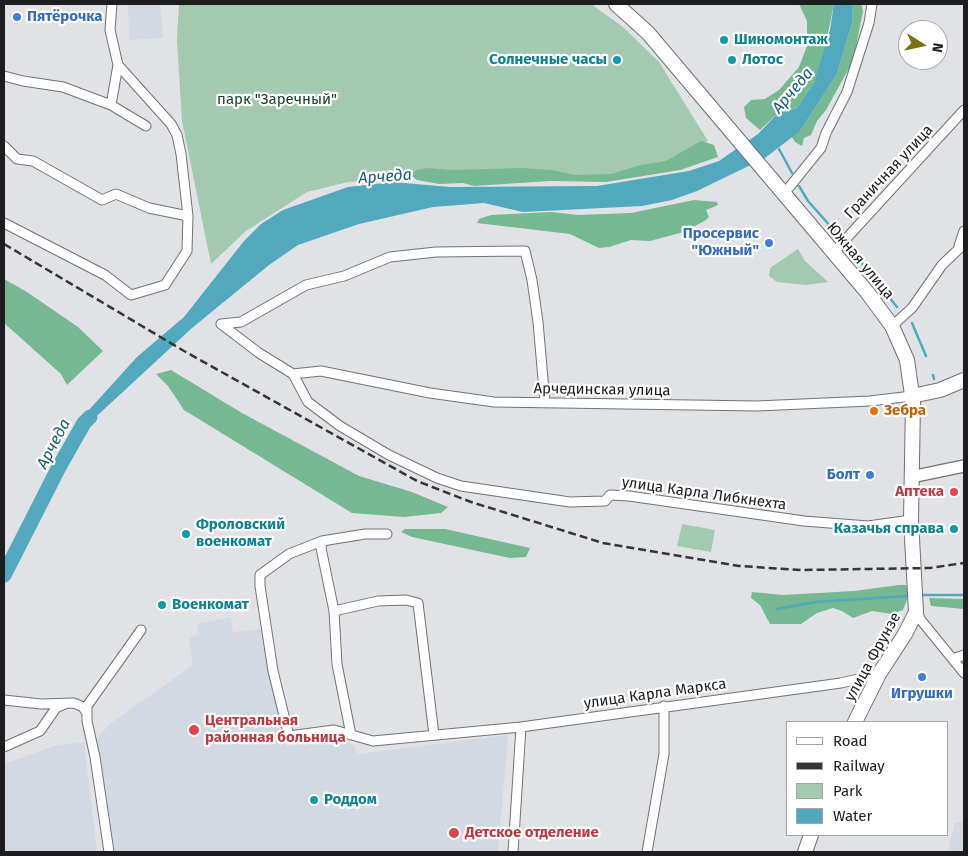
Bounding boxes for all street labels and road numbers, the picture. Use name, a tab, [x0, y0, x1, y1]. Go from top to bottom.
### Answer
street label: Граничная улица	[841, 121, 937, 223]
street label: Южная улица	[823, 219, 897, 303]
street label: Арчединская улица	[533, 380, 671, 400]
street label: улица Карла Либкнехта	[621, 474, 787, 514]
street label: улица Фрунзе	[841, 609, 905, 705]
street label: улица Карла Маркса	[583, 675, 727, 713]

